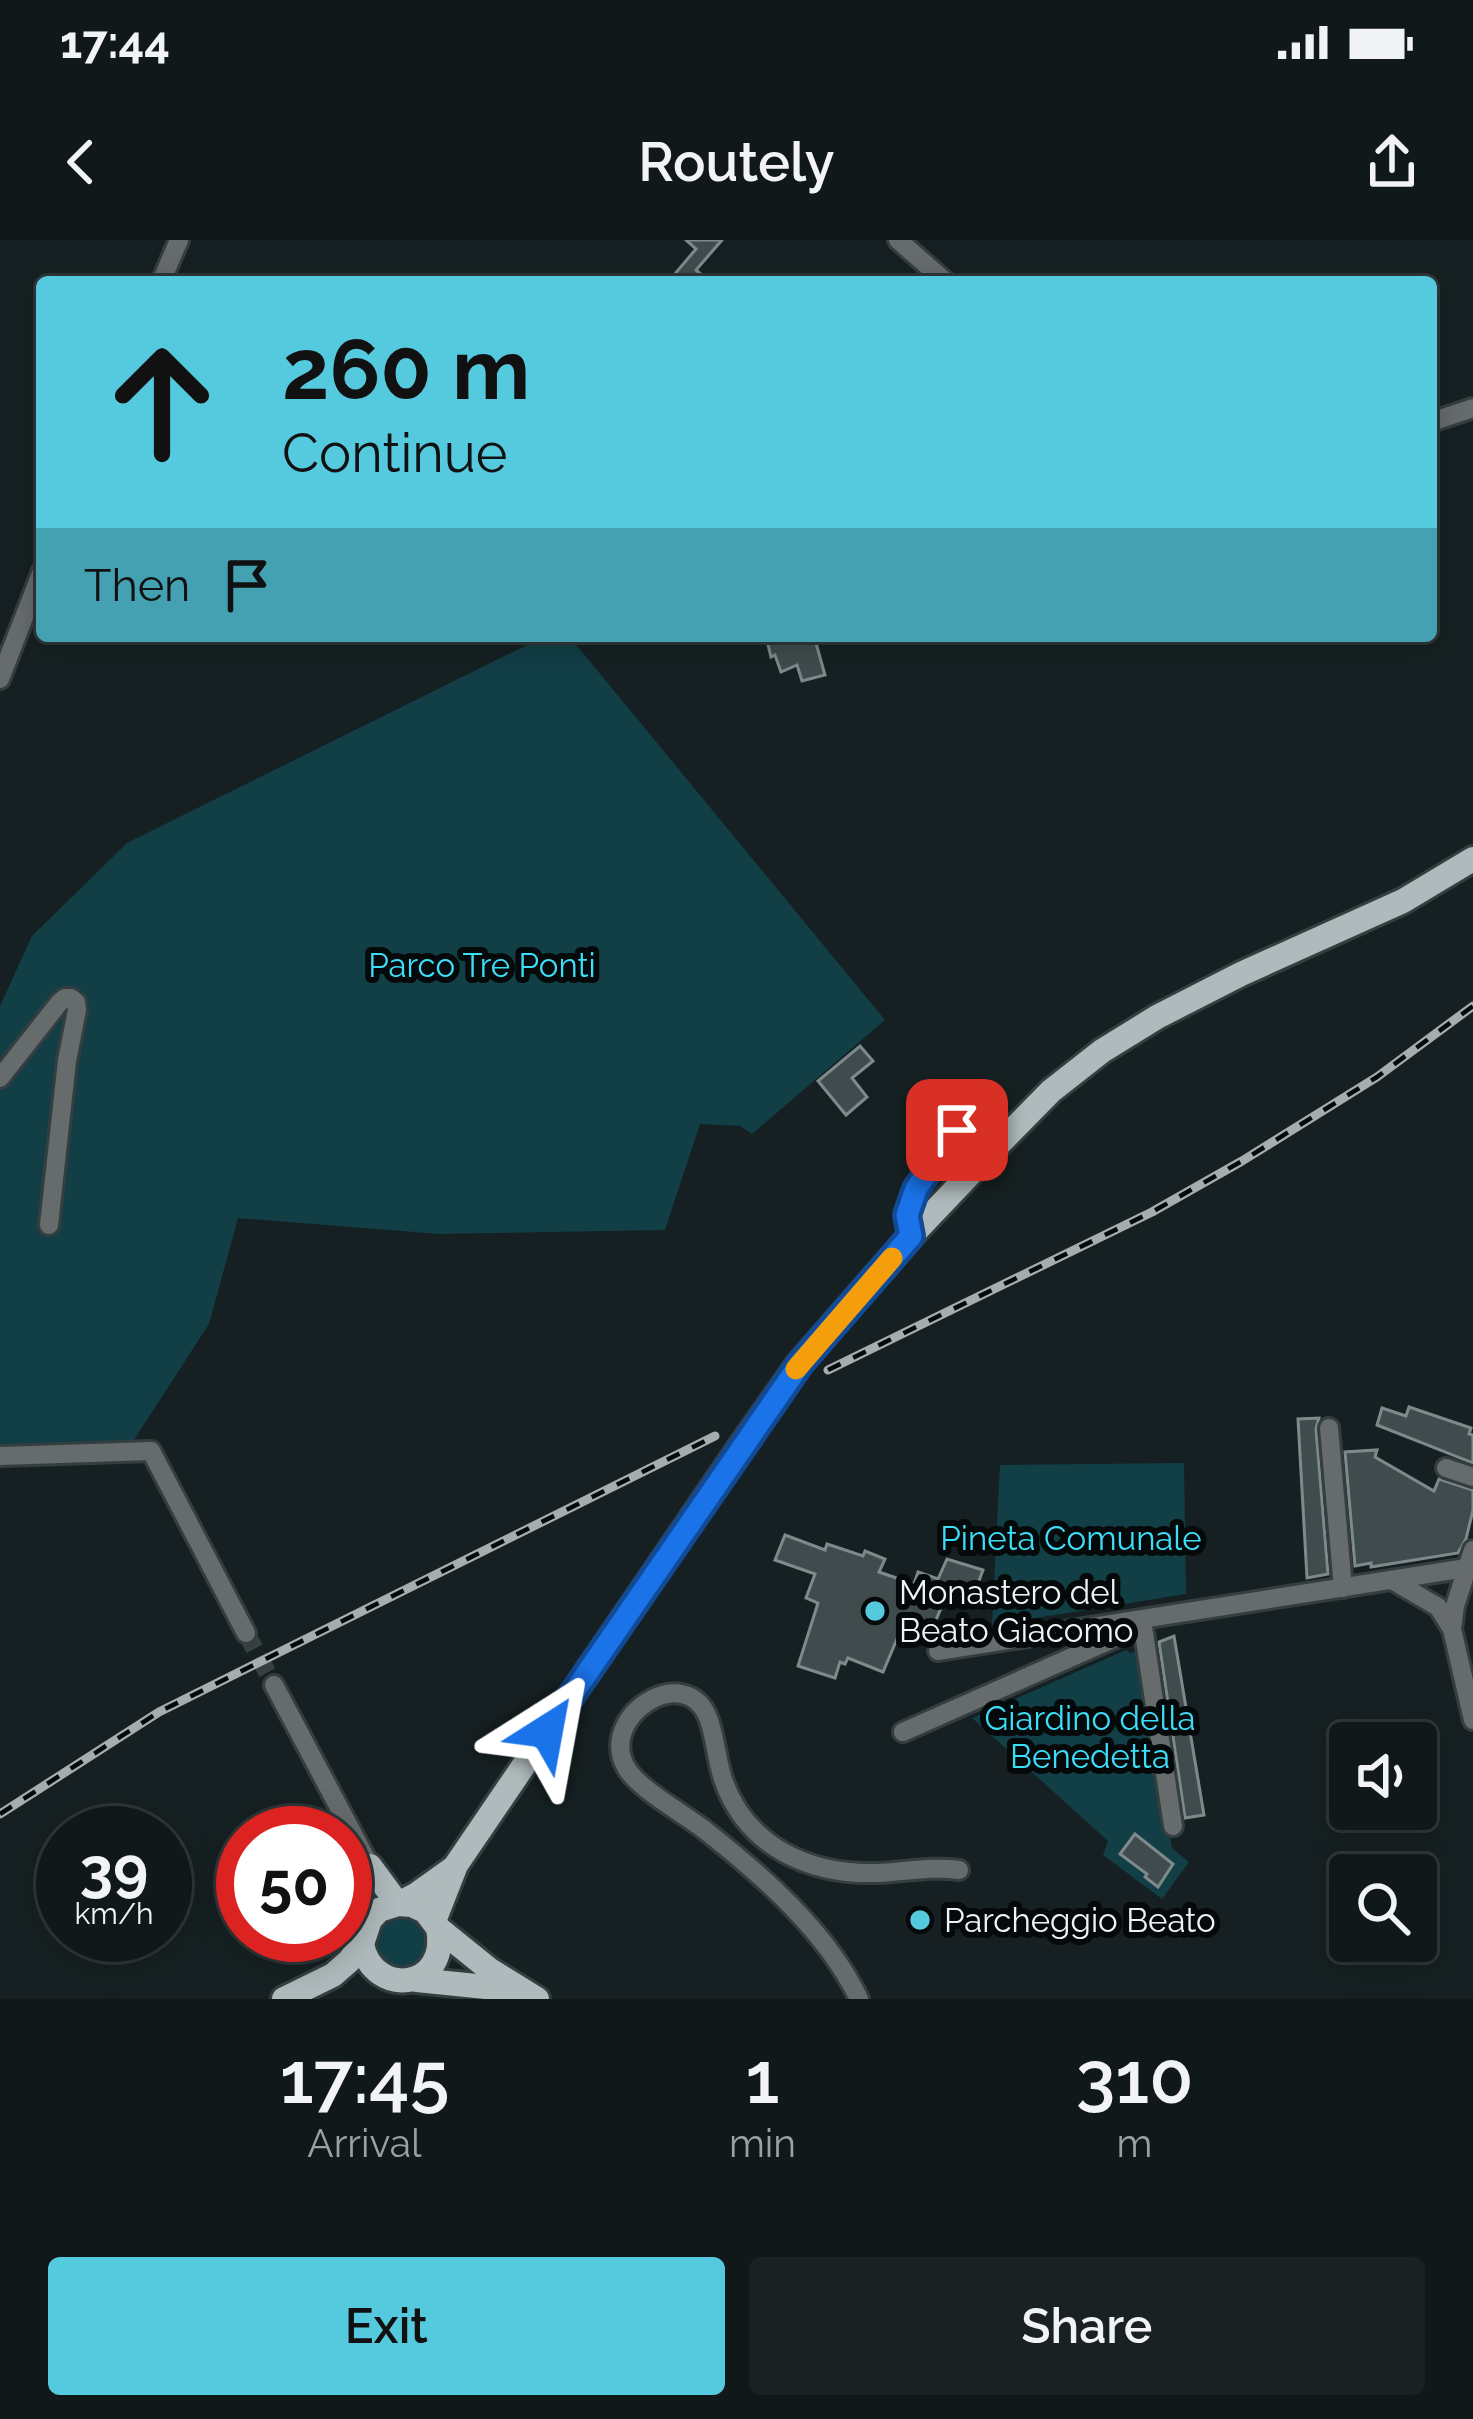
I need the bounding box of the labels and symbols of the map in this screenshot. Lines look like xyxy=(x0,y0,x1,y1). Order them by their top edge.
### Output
park label: Parco Tre Ponti xyxy=(368,946,596,985)
pin xyxy=(906,1079,1008,1181)
park label: Pineta Comunale xyxy=(940,1519,1202,1558)
place label: Monastero del Beato Giacomo xyxy=(899,1573,1133,1650)
marker: Monastero del Beato Giacomo xyxy=(862,1598,888,1624)
position arrow xyxy=(484,1668,610,1794)
park label: Giardino della Benedetta xyxy=(985,1699,1195,1776)
speed limit sign: 50 xyxy=(216,1806,372,1962)
place label: Parcheggio Beato xyxy=(944,1901,1216,1940)
marker: Parcheggio Beato xyxy=(907,1907,933,1933)

